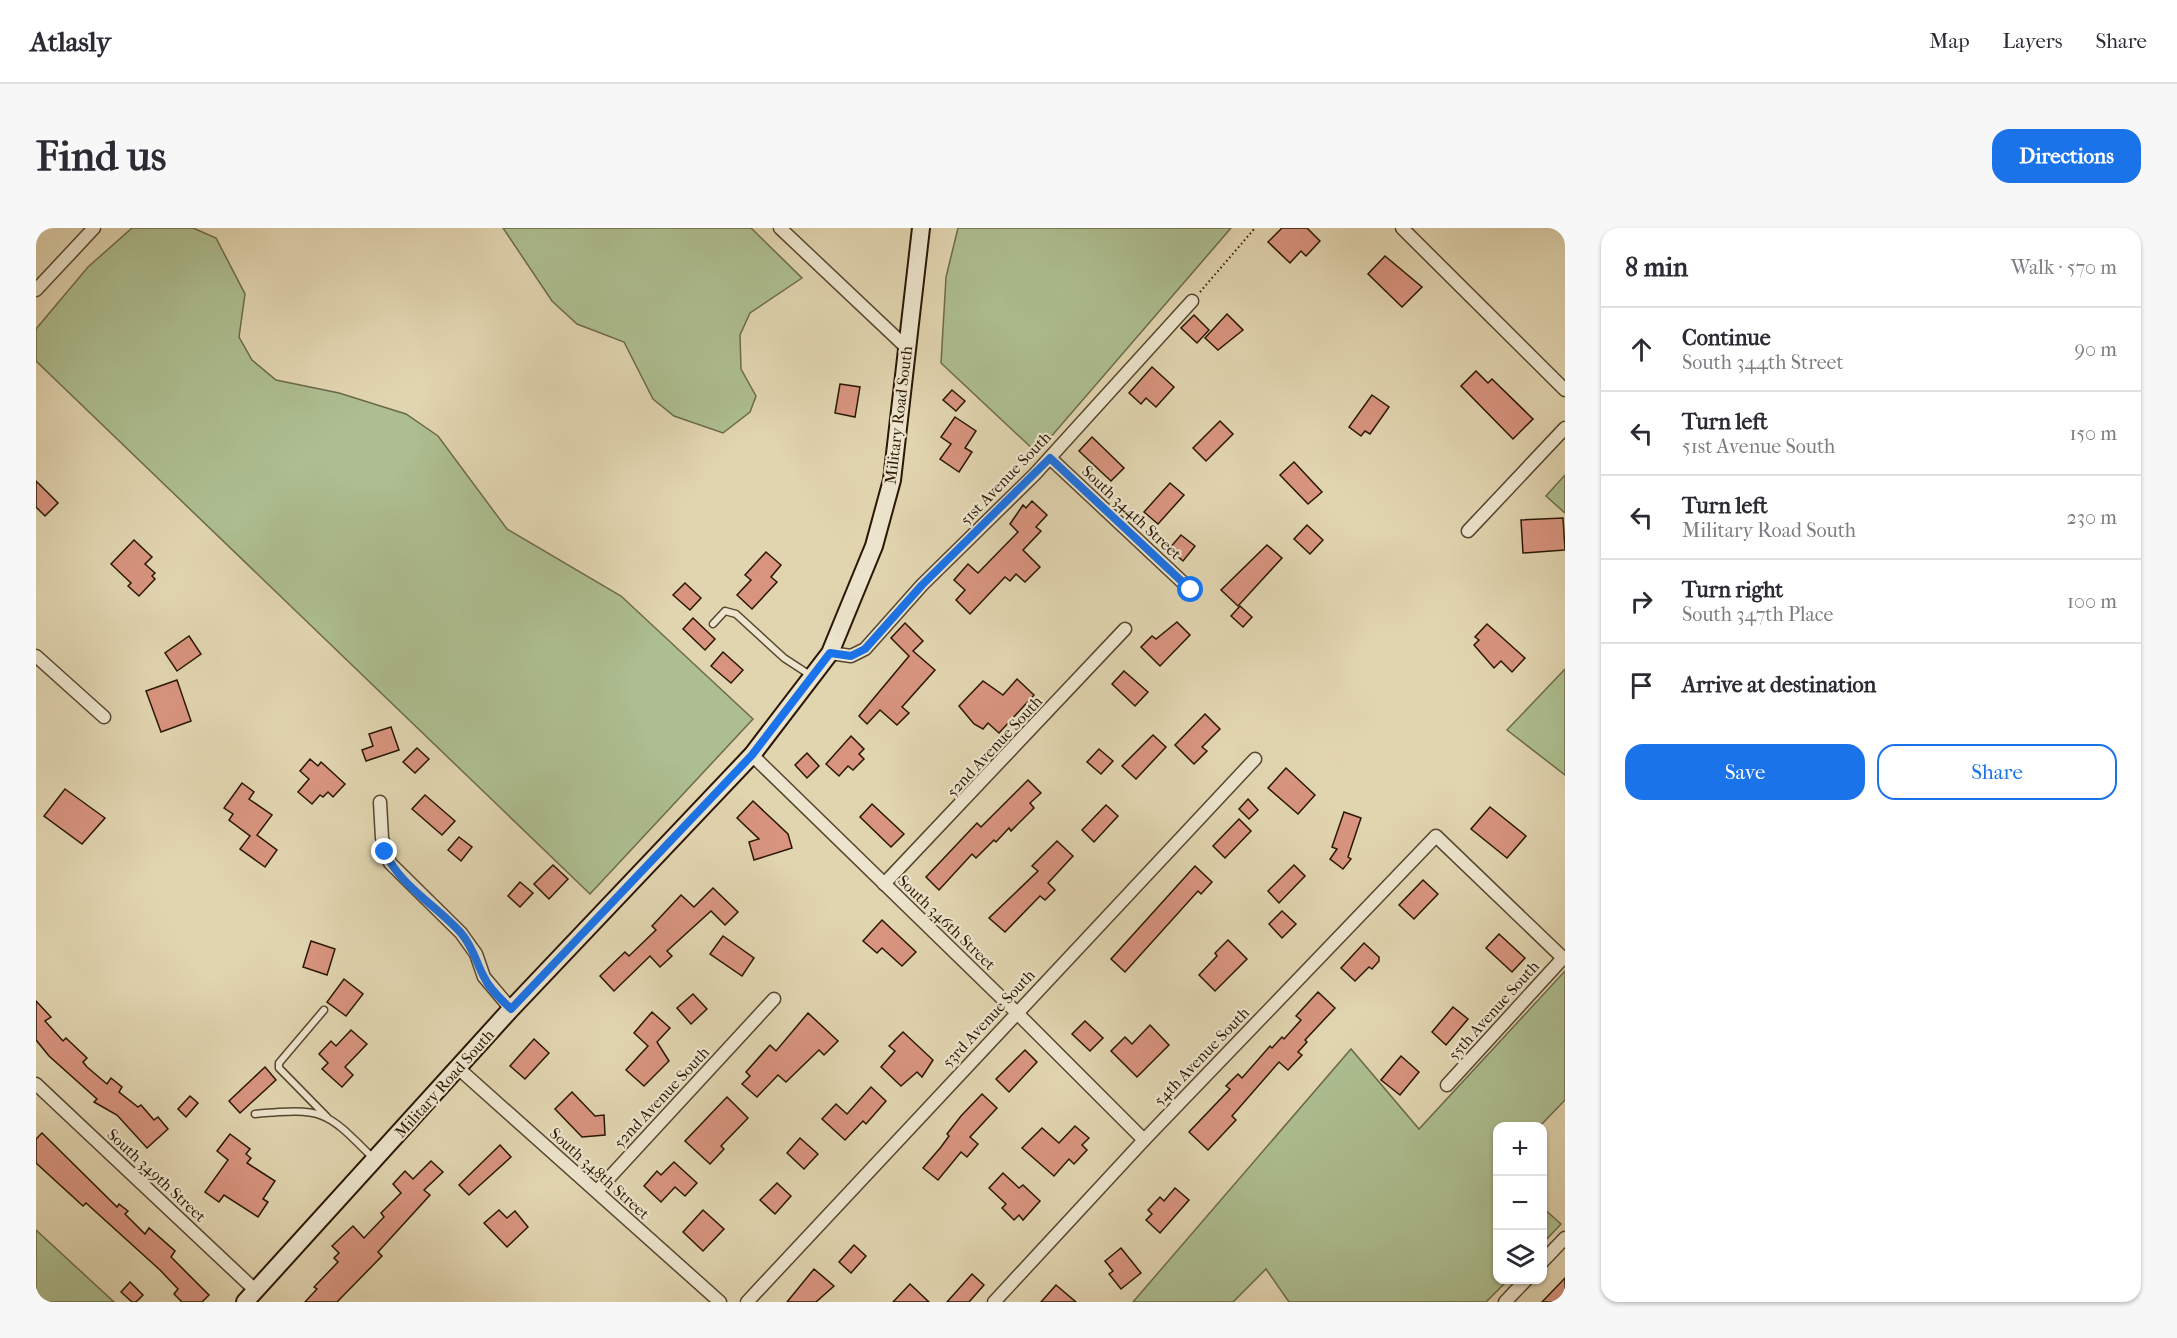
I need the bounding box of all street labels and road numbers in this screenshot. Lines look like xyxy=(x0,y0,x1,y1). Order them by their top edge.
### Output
street label: Military Road South xyxy=(881,345,916,485)
street label: 51st Avenue South xyxy=(956,428,1055,529)
street label: South 344th Street xyxy=(1078,461,1186,564)
street label: 52nd Avenue South xyxy=(943,692,1046,801)
street label: South 346th Street xyxy=(894,871,1000,974)
street label: 55th Avenue South xyxy=(1444,957,1543,1064)
street label: 53rd Avenue South xyxy=(938,965,1039,1071)
street label: 54th Avenue South xyxy=(1150,1003,1253,1110)
street label: Military Road South xyxy=(391,1025,498,1141)
street label: 52nd Avenue South xyxy=(610,1043,713,1152)
street label: South 348th Street xyxy=(546,1124,654,1223)
street label: South 349th Street xyxy=(103,1125,210,1226)

